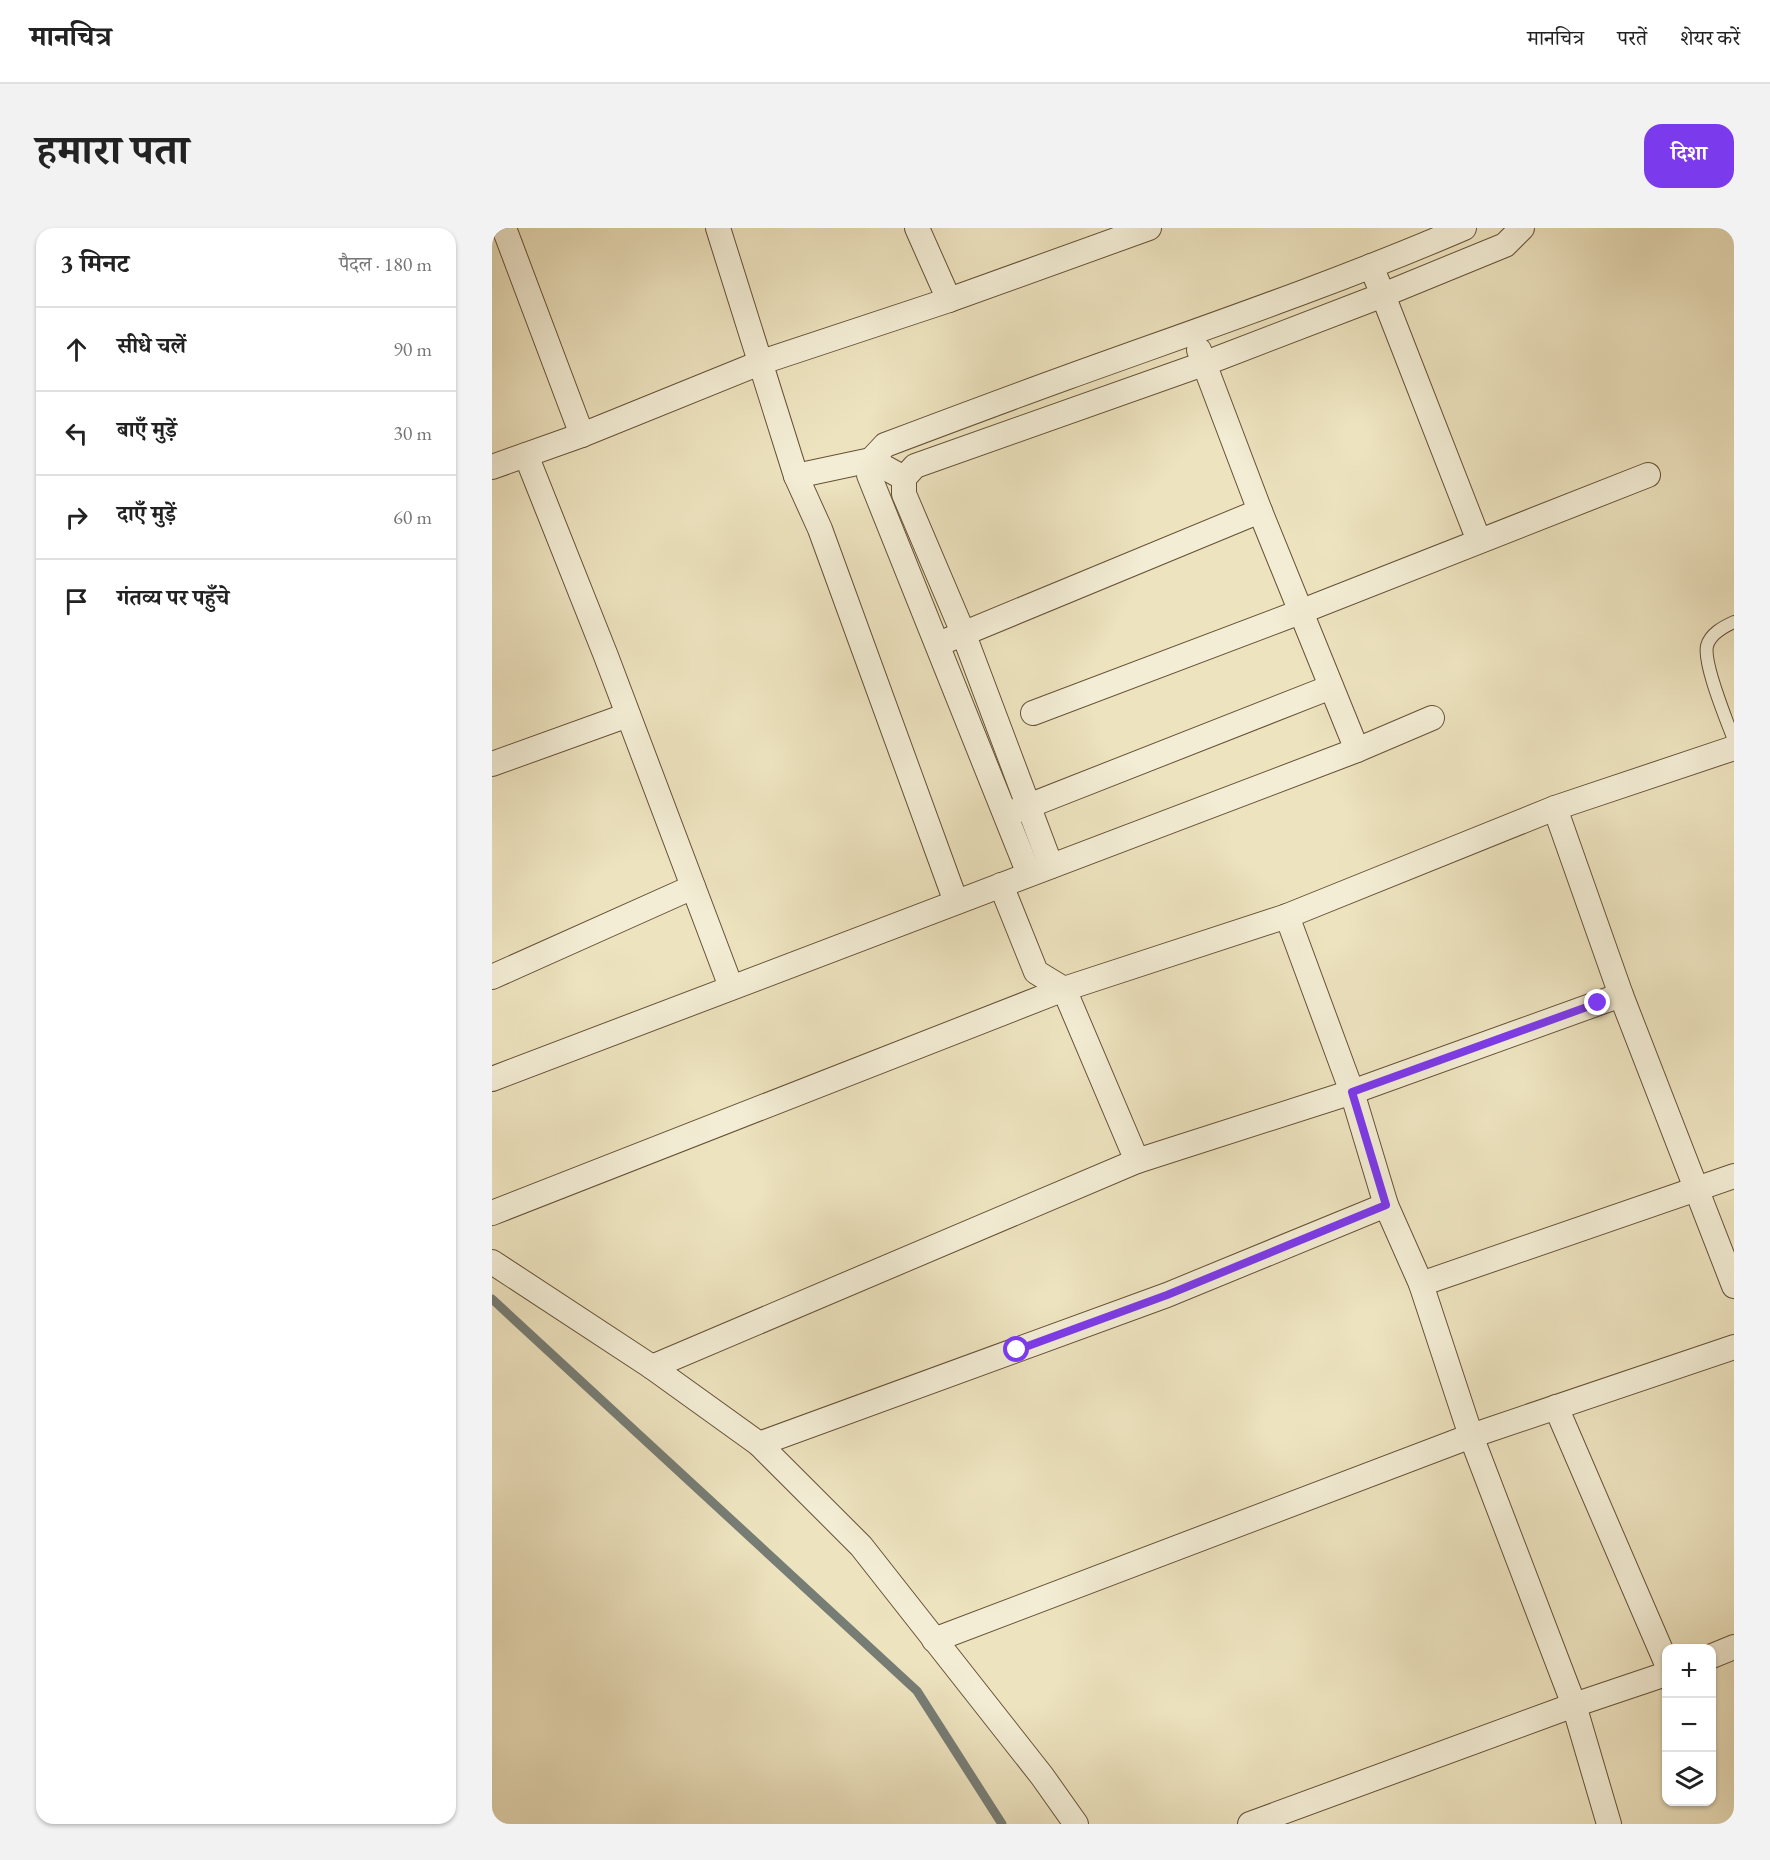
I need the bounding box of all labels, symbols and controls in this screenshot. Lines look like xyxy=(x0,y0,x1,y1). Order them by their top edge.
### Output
text: मानचित्र xyxy=(30,18,112,54)
text: मानचित्र xyxy=(1527,24,1584,51)
text: परतें xyxy=(1617,24,1647,51)
text: शेयर करें xyxy=(1680,24,1740,51)
text: हमारा पता xyxy=(36,122,189,177)
button: दिशा xyxy=(1644,124,1734,188)
text: 3 मिनट xyxy=(60,246,129,280)
text: पैदल · 180 m xyxy=(339,251,432,277)
text: सीधे चलें xyxy=(117,331,186,360)
icon: ahead xyxy=(60,333,93,366)
text: 90 m xyxy=(393,336,432,362)
text: बाएँ मुड़ें xyxy=(117,415,177,444)
icon: left xyxy=(60,417,93,450)
text: 30 m xyxy=(393,420,432,446)
text: दाएँ मुड़ें xyxy=(117,499,176,528)
icon: right xyxy=(60,501,93,534)
text: 60 m xyxy=(393,504,432,530)
text: गंतव्य पर पहुँचे xyxy=(117,583,229,612)
icon: arrive xyxy=(60,585,93,618)
route end xyxy=(1584,989,1610,1015)
route start xyxy=(1003,1336,1029,1362)
map controls xyxy=(1662,1644,1716,1806)
button: + xyxy=(1662,1644,1716,1698)
button: − xyxy=(1662,1698,1716,1752)
button: layers xyxy=(1662,1752,1716,1806)

